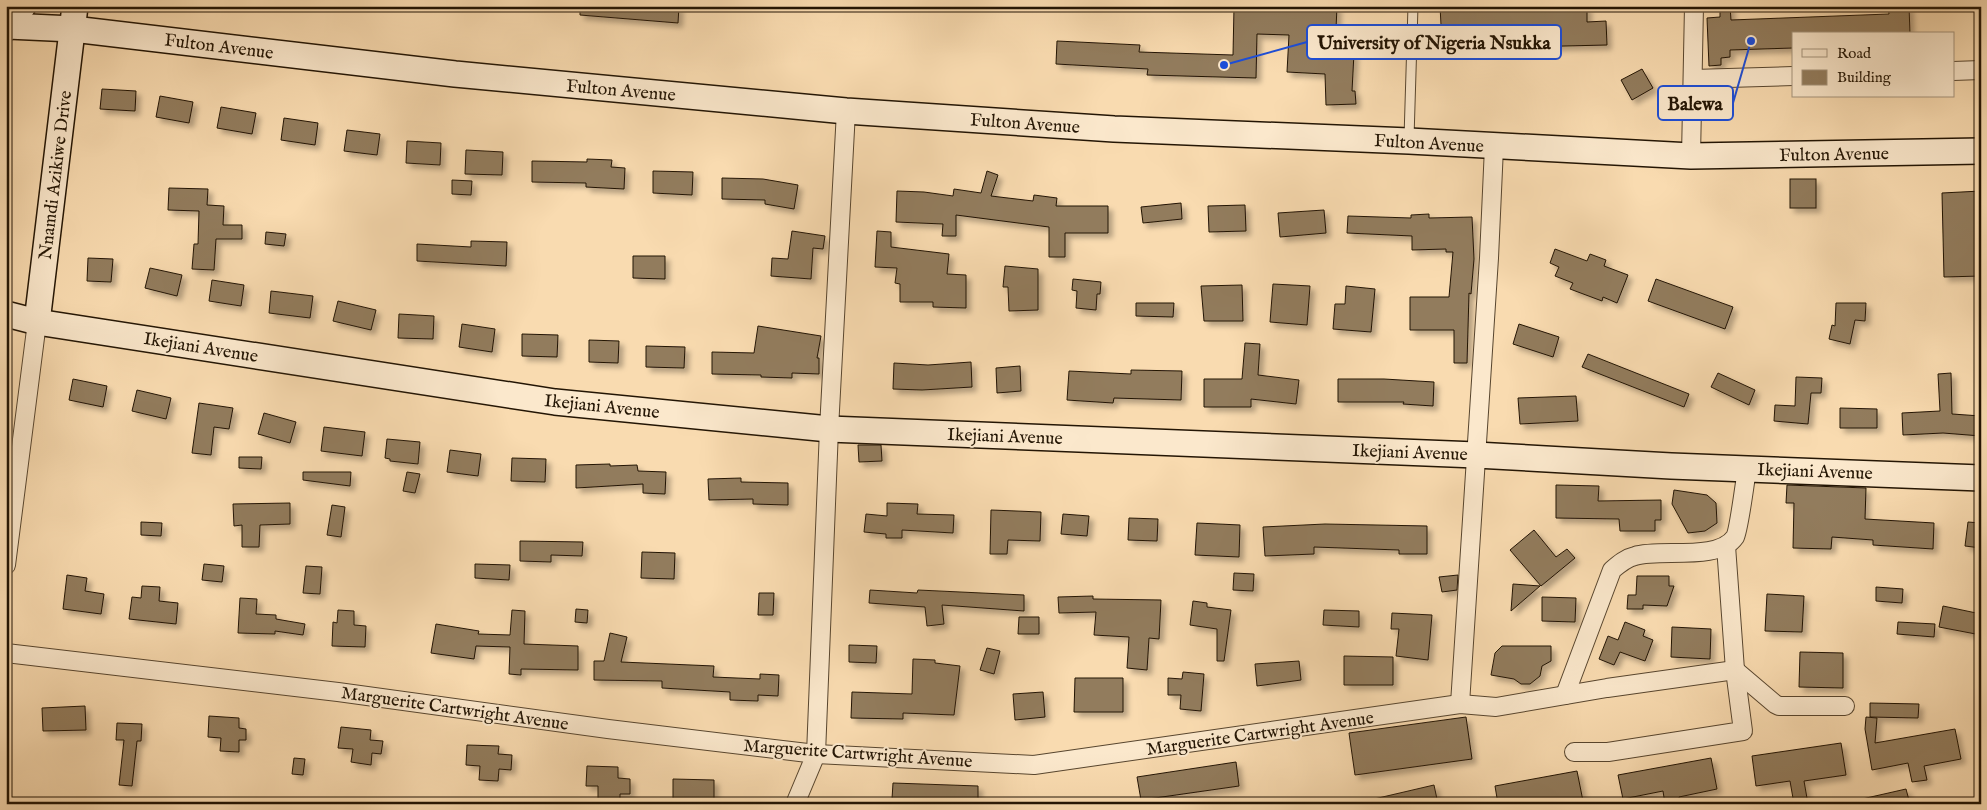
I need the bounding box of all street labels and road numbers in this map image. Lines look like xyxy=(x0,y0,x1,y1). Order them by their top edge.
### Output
street label: Fulton Avenue xyxy=(163,29,275,66)
street label: Fulton Avenue xyxy=(565,75,677,108)
street label: Nnamdi Azikiwe Drive xyxy=(35,89,78,261)
street label: Fulton Avenue xyxy=(969,109,1081,140)
street label: Fulton Avenue xyxy=(1373,130,1484,159)
street label: Fulton Avenue xyxy=(1779,143,1889,168)
street label: Ikejiani Avenue xyxy=(142,328,260,369)
street label: Ikejiani Avenue xyxy=(543,390,661,425)
street label: Ikejiani Avenue xyxy=(947,424,1063,451)
street label: Ikejiani Avenue xyxy=(1352,440,1468,467)
street label: Ikejiani Avenue xyxy=(1757,459,1873,486)
street label: Marguerite Cartwright Avenue xyxy=(340,682,570,737)
street label: Marguerite Cartwright Avenue xyxy=(1145,707,1375,762)
street label: Marguerite Cartwright Avenue xyxy=(743,735,973,774)

